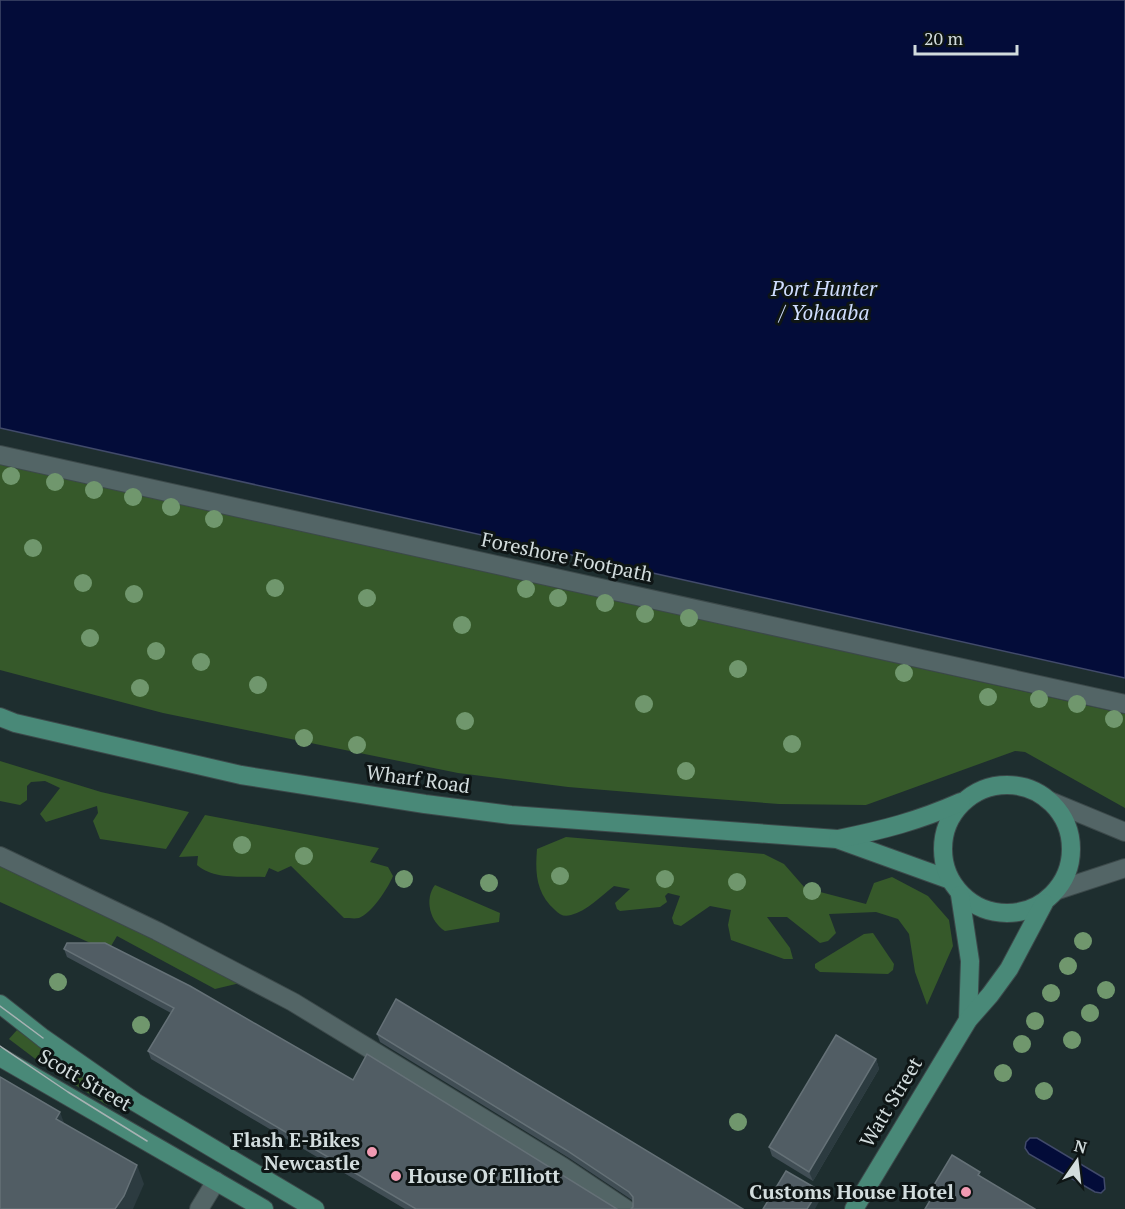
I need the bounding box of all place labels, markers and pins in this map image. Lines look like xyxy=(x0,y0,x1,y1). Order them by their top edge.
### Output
place label: Flash E-Bikes Newcastle xyxy=(232,1126,360,1176)
marker: Flash E-Bikes Newcastle xyxy=(365,1145,379,1159)
place label: House Of Elliott xyxy=(408,1162,560,1189)
marker: House Of Elliott xyxy=(389,1169,403,1183)
place label: Customs House Hotel xyxy=(749,1178,954,1205)
marker: Customs House Hotel xyxy=(959,1185,973,1199)

